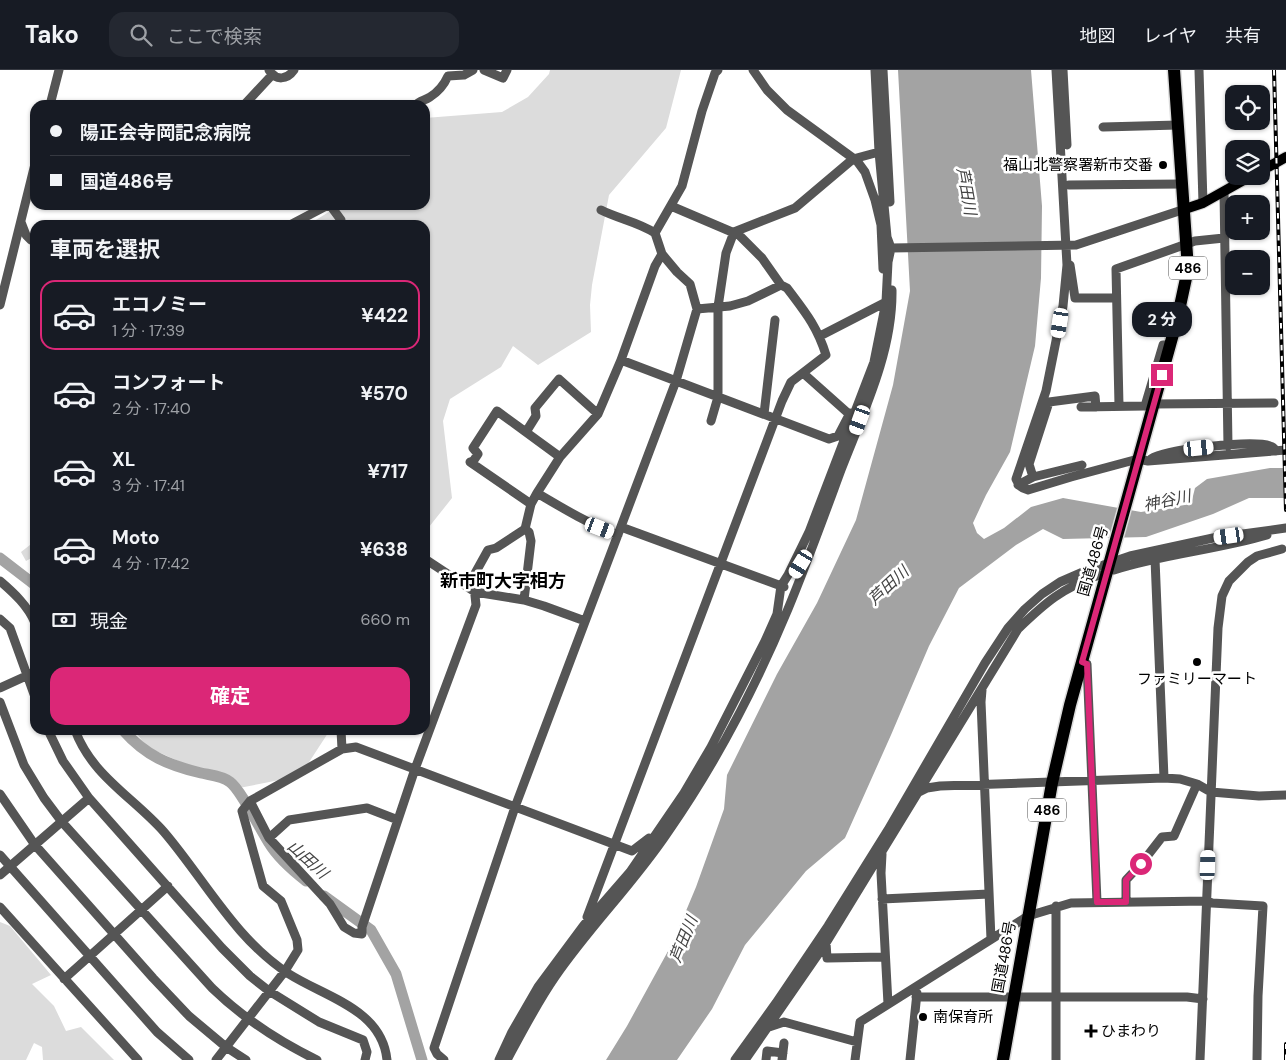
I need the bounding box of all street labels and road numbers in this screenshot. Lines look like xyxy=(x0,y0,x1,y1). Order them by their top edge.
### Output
road number: 486 xyxy=(1169,257,1207,280)
street label: 国道486号 xyxy=(1073,523,1113,599)
road number: 486 xyxy=(1028,798,1066,822)
street label: 国道486号 xyxy=(988,919,1020,995)

